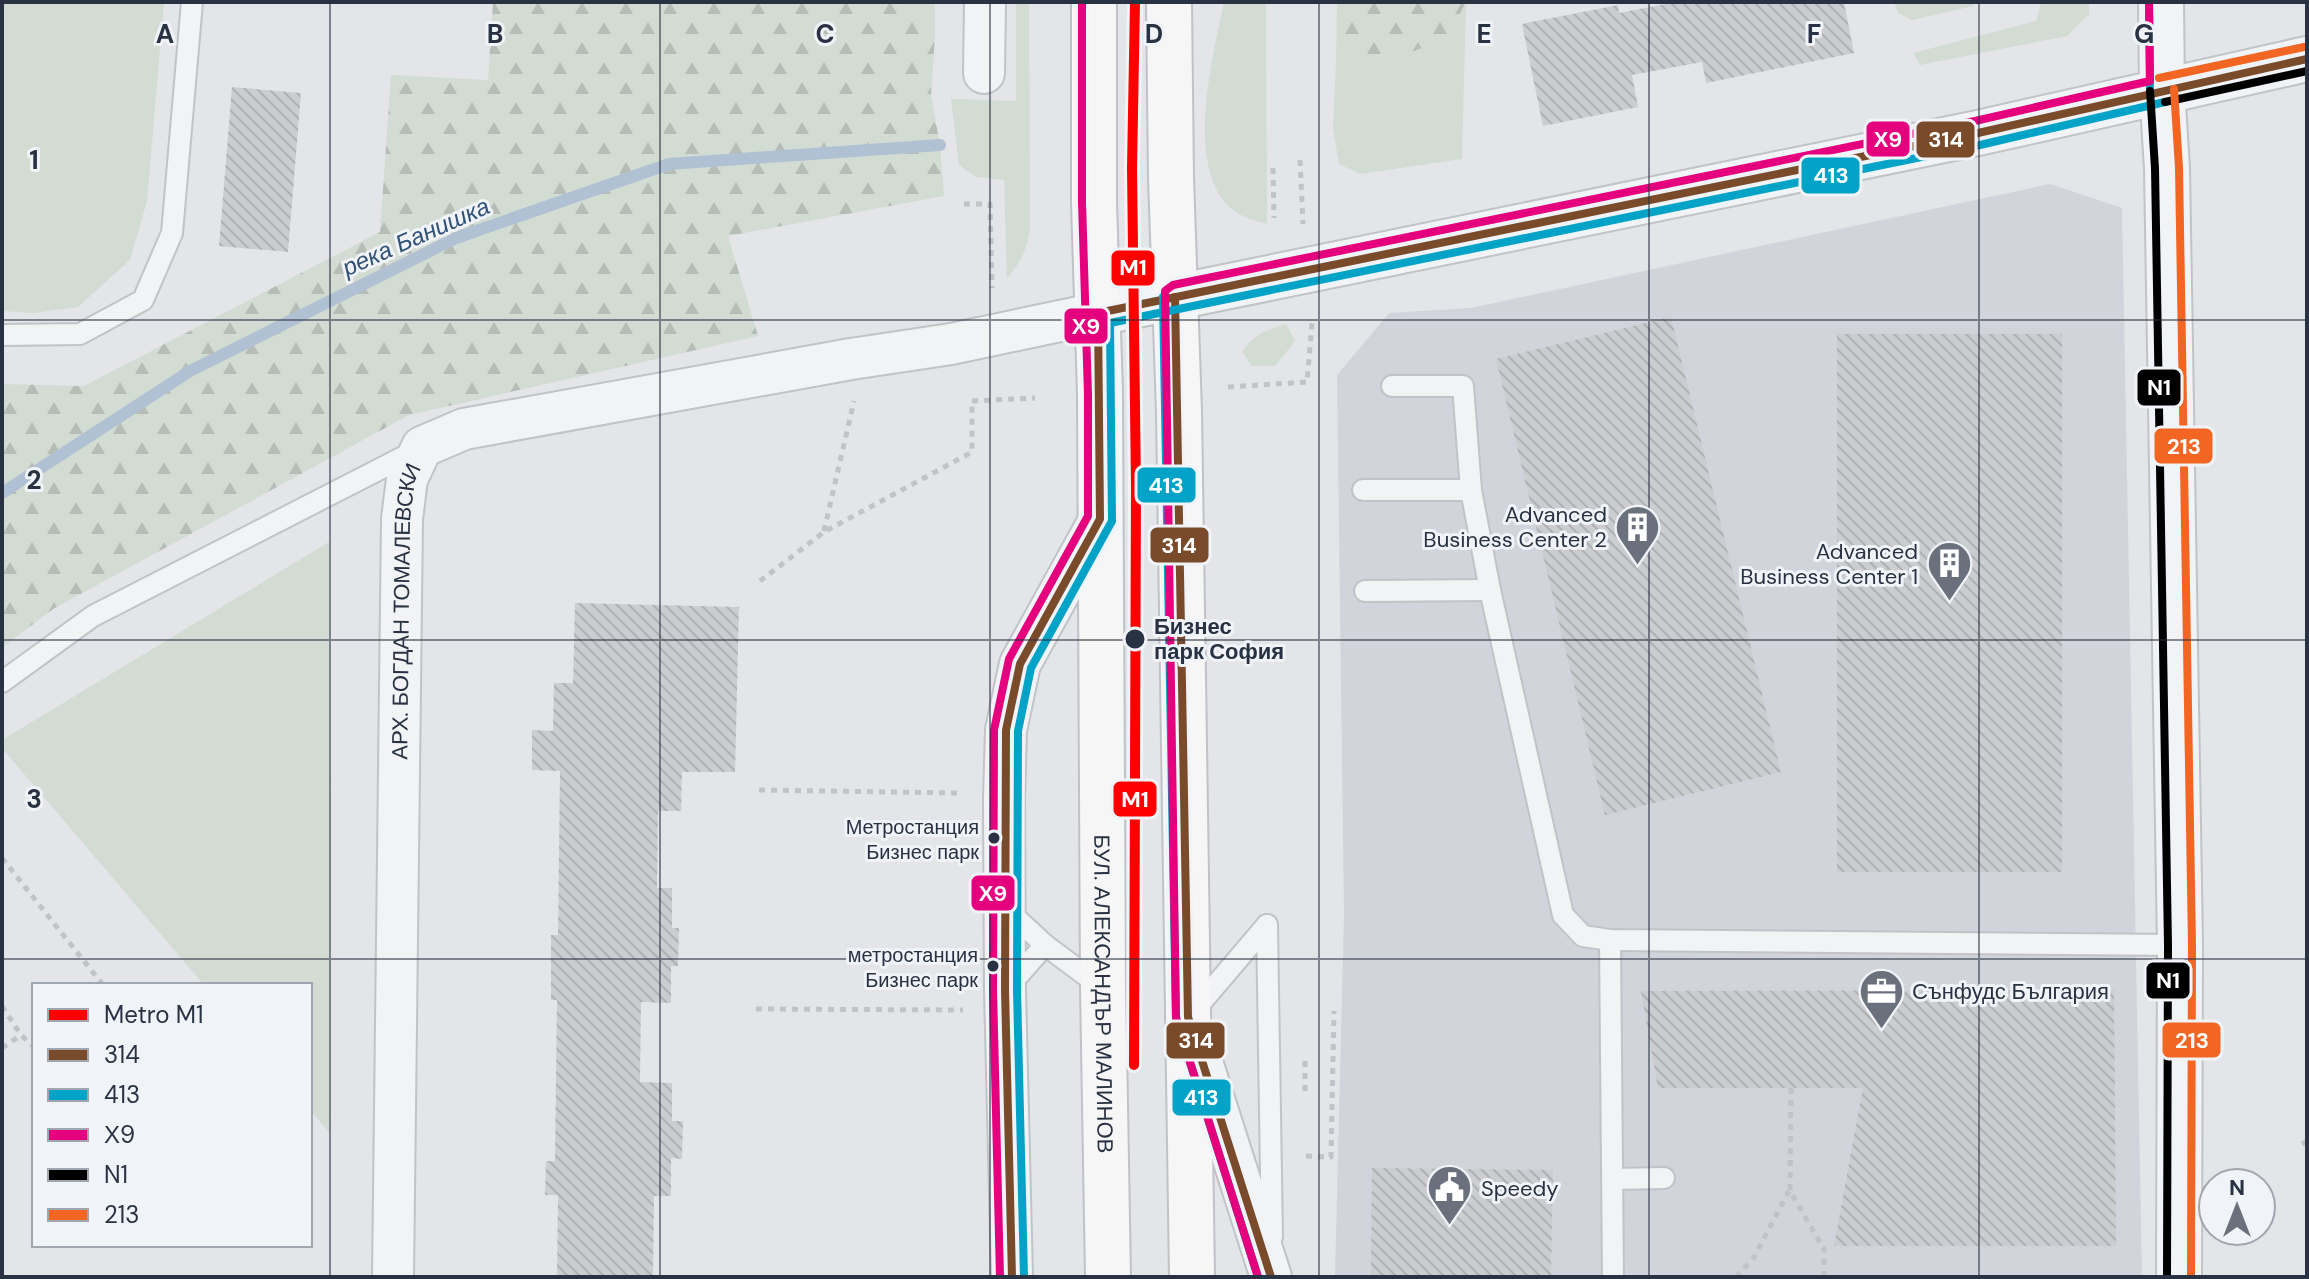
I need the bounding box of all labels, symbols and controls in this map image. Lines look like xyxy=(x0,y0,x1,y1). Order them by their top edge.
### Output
text: A xyxy=(156,17,174,51)
text: B xyxy=(487,17,503,51)
text: C xyxy=(815,17,835,51)
text: D xyxy=(1145,17,1163,51)
text: E xyxy=(1476,17,1492,51)
text: F xyxy=(1807,17,1821,51)
text: G xyxy=(2134,17,2154,51)
line badge: Х9 xyxy=(1865,120,1911,158)
line badge: 314 xyxy=(1915,120,1976,159)
text: Х9 xyxy=(1874,125,1902,154)
text: 314 xyxy=(1928,125,1964,154)
text: 1 xyxy=(29,143,39,177)
line badge: 413 xyxy=(1800,156,1861,195)
text: 413 xyxy=(1813,161,1849,190)
water label: река Банишка xyxy=(336,190,494,283)
line badge: M1 xyxy=(1110,249,1156,287)
text: M1 xyxy=(1119,253,1147,282)
line badge: Х9 xyxy=(1063,307,1109,345)
text: Х9 xyxy=(1072,312,1100,341)
line badge: N1 xyxy=(2136,368,2182,407)
text: N1 xyxy=(2147,373,2171,402)
line badge: 213 xyxy=(2153,427,2214,465)
text: 213 xyxy=(2167,432,2201,461)
street label: АРХ. БОГДАН ТОМАЛЕВСКИ xyxy=(385,458,427,760)
text: 2 xyxy=(26,463,42,497)
line badge: 413 xyxy=(1136,466,1197,504)
text: 413 xyxy=(1148,471,1184,500)
place label: Advanced Business Center 2 xyxy=(1423,500,1607,554)
building icon: Advanced Business Center 2 xyxy=(1614,503,1662,566)
line badge: 314 xyxy=(1149,526,1210,564)
text: 314 xyxy=(1161,531,1197,560)
place label: Advanced Business Center 1 xyxy=(1740,537,1918,591)
building icon: Advanced Business Center 1 xyxy=(1925,540,1973,603)
place label: Бизнес парк София xyxy=(1154,612,1284,666)
marker: Бизнес парк София xyxy=(1123,627,1147,651)
line badge: M1 xyxy=(1112,780,1158,818)
text: 3 xyxy=(26,782,42,816)
text: M1 xyxy=(1121,785,1149,814)
place label: Метростанция Бизнес парк xyxy=(846,814,979,865)
marker: Метростанция Бизнес парк xyxy=(986,830,1002,846)
street label: БУЛ. АЛЕКСАНДЪР МАЛИНОВ xyxy=(1087,834,1120,1154)
line badge: Х9 xyxy=(970,874,1016,912)
text: Х9 xyxy=(979,879,1007,908)
place label: метростанция Бизнес парк xyxy=(848,942,978,993)
marker: метростанция Бизнес парк xyxy=(985,958,1001,974)
line badge: N1 xyxy=(2145,961,2191,1000)
text: N1 xyxy=(2156,966,2180,995)
office icon: Сънфудс България xyxy=(1857,967,1905,1030)
place label: Сънфудс България xyxy=(1912,977,2109,1006)
legend xyxy=(32,983,312,1247)
text: Metro M1 xyxy=(104,999,204,1030)
line badge: 314 xyxy=(1165,1021,1226,1060)
line badge: 213 xyxy=(2161,1021,2222,1059)
text: 314 xyxy=(1178,1026,1214,1055)
text: 213 xyxy=(2175,1026,2209,1055)
text: 314 xyxy=(104,1039,140,1070)
line badge: 413 xyxy=(1171,1078,1232,1117)
text: 413 xyxy=(104,1079,140,1110)
text: 413 xyxy=(1183,1083,1219,1112)
text: Х9 xyxy=(104,1119,135,1150)
text: N1 xyxy=(104,1159,128,1190)
public building icon: Speedy xyxy=(1426,1164,1474,1227)
north arrow xyxy=(2197,1167,2277,1247)
text: N xyxy=(2229,1173,2245,1202)
place label: Speedy xyxy=(1481,1174,1559,1203)
text: 213 xyxy=(104,1199,140,1230)

